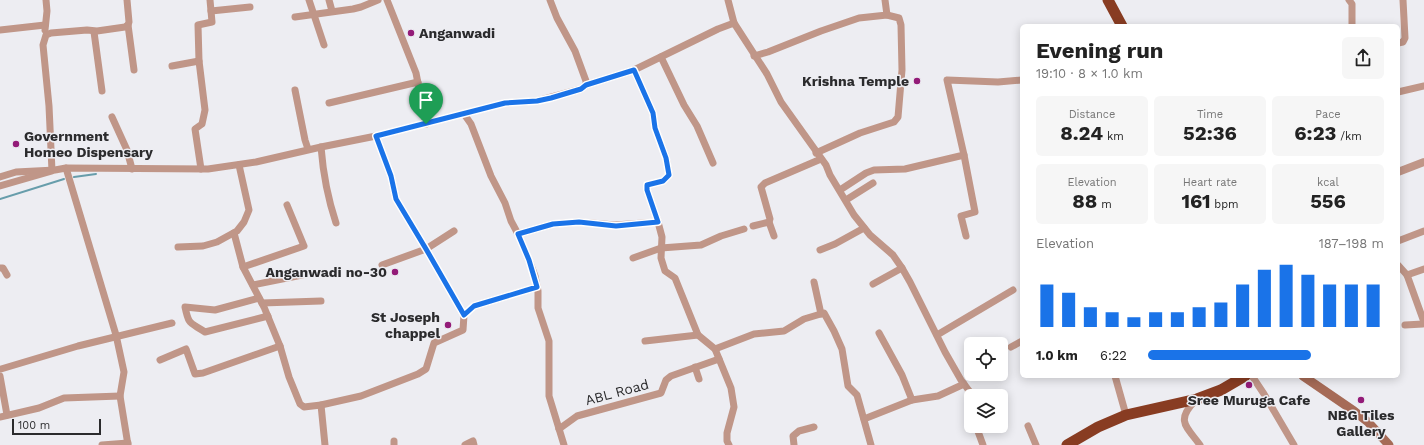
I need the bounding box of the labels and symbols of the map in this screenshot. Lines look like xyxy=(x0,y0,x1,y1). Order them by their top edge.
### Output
place label: Anganwadi xyxy=(419,25,495,41)
marker: Anganwadi xyxy=(406,28,416,38)
place label: Krishna Temple xyxy=(802,73,909,89)
marker: Krishna Temple xyxy=(912,76,922,86)
pin xyxy=(409,83,443,124)
place label: Government Homeo Dispensary xyxy=(24,128,153,160)
marker: Government Homeo Dispensary xyxy=(11,139,21,149)
place label: Anganwadi no-30 xyxy=(265,264,387,280)
marker: Anganwadi no-30 xyxy=(390,267,400,277)
place label: St Joseph chappel xyxy=(371,309,440,341)
marker: St Joseph chappel xyxy=(443,320,453,330)
street label: ABL Road xyxy=(583,376,651,408)
marker: Sree Muruga Cafe xyxy=(1244,380,1254,390)
place label: Sree Muruga Cafe xyxy=(1188,392,1310,408)
marker: NBG Tiles Gallery xyxy=(1356,395,1366,405)
place label: NBG Tiles Gallery xyxy=(1327,407,1395,439)
scale bar xyxy=(12,417,101,436)

